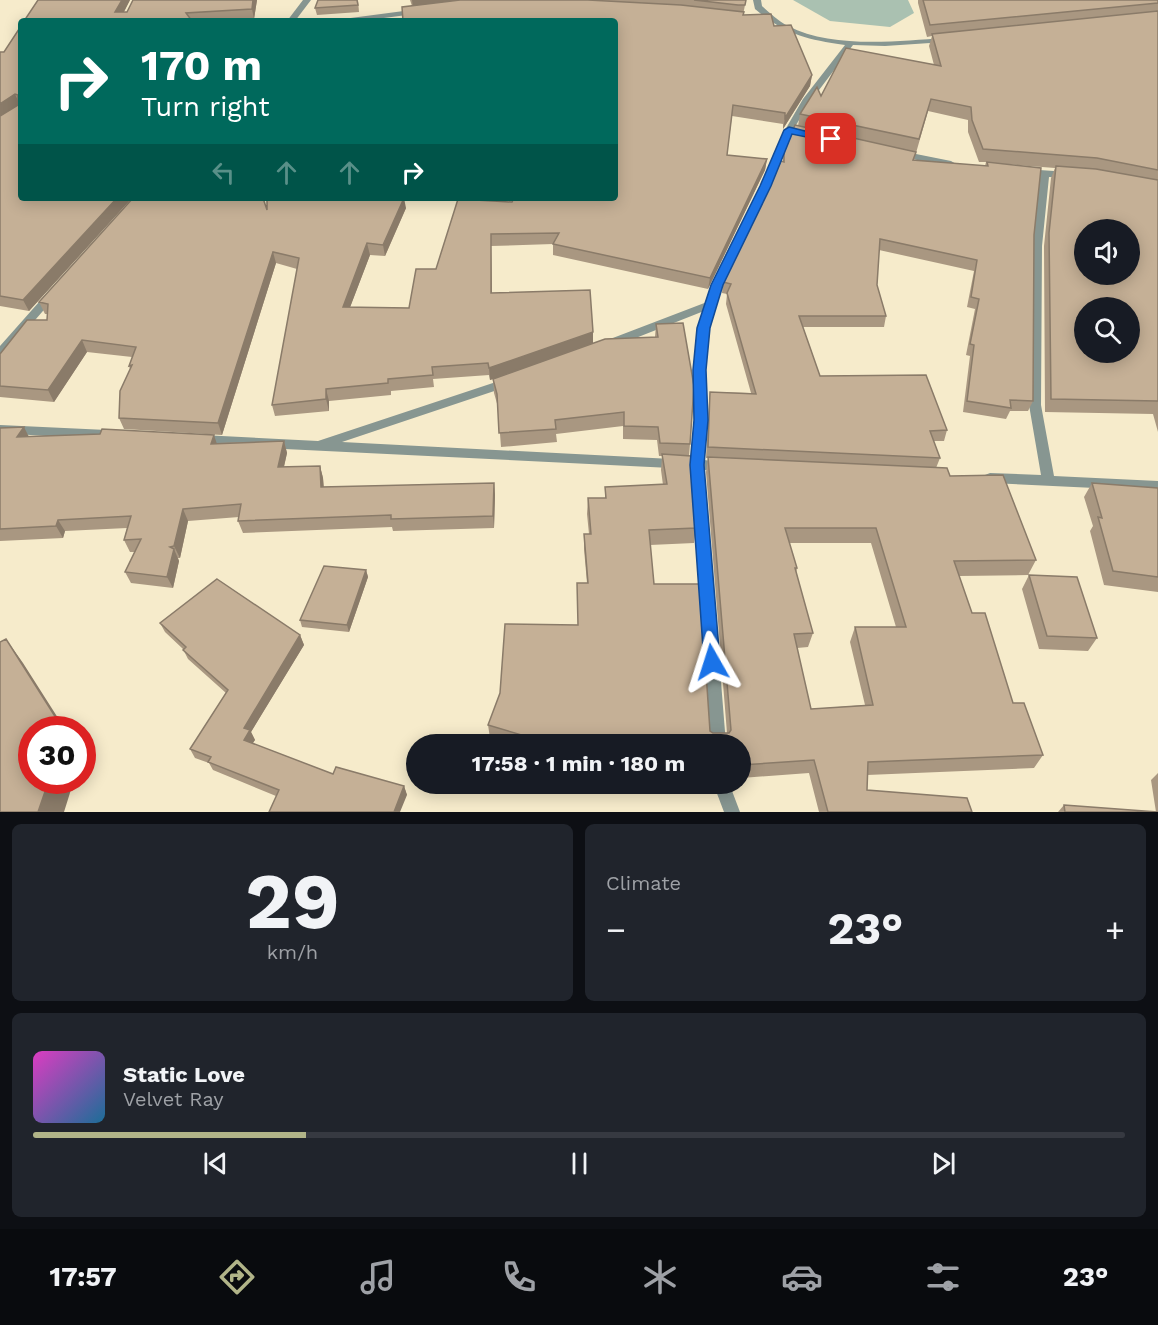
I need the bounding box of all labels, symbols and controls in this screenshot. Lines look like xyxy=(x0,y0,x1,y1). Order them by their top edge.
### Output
text: 170 m xyxy=(141,41,262,90)
icon: right xyxy=(42,42,120,120)
text: Turn right xyxy=(141,91,270,123)
pin xyxy=(805,113,856,164)
icon: arrive xyxy=(814,122,847,155)
icon: left xyxy=(207,156,240,189)
icon: ahead xyxy=(270,156,303,189)
icon: ahead xyxy=(333,156,366,189)
icon: right xyxy=(396,156,429,189)
map controls xyxy=(1074,219,1140,363)
button: sound xyxy=(1074,219,1140,285)
button: search xyxy=(1074,297,1140,363)
position arrow xyxy=(680,630,744,694)
speed limit sign: 30 xyxy=(18,716,96,794)
text: 17:58 · 1 min · 180 m xyxy=(472,751,685,776)
text: 29 xyxy=(245,855,340,947)
text: Climate xyxy=(606,871,681,895)
text: 23° xyxy=(828,902,903,955)
text: − xyxy=(606,910,626,949)
text: + xyxy=(1105,910,1125,949)
text: km/h xyxy=(267,940,318,964)
text: Static Love xyxy=(123,1062,245,1087)
text: Velvet Ray xyxy=(123,1087,224,1111)
icon: previous xyxy=(199,1147,232,1180)
icon: pause xyxy=(563,1147,596,1180)
icon: next xyxy=(927,1147,960,1180)
icon: directions xyxy=(216,1256,258,1298)
icon: music xyxy=(357,1256,399,1298)
icon: phone xyxy=(498,1256,540,1298)
icon: climate xyxy=(639,1256,681,1298)
icon: car xyxy=(781,1256,823,1298)
icon: filters xyxy=(922,1256,964,1298)
text: 17:57 xyxy=(50,1261,117,1293)
text: 23° xyxy=(1063,1261,1108,1293)

